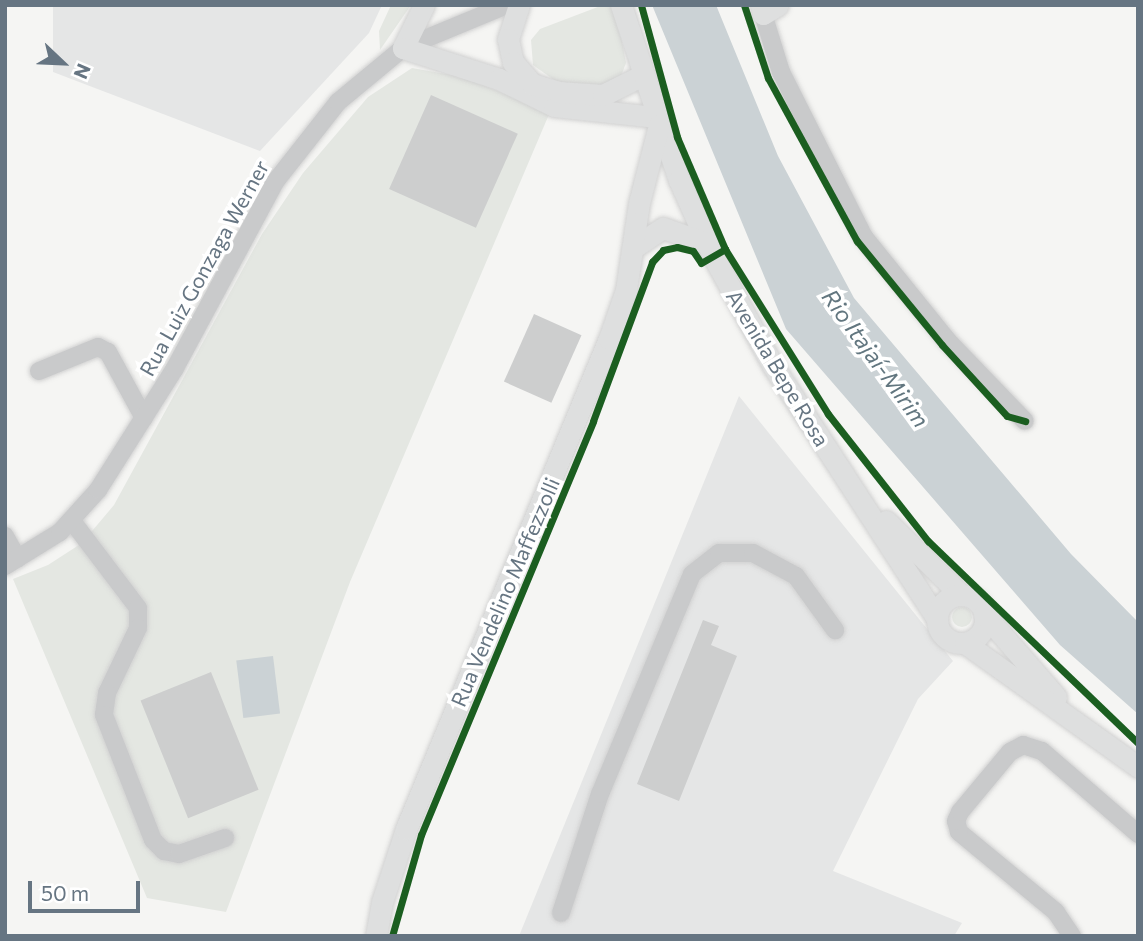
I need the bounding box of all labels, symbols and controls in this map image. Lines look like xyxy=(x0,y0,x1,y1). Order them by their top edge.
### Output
north arrow xyxy=(28,28,98,98)
text: N xyxy=(69,60,96,82)
street label: Rua Luiz Gonzaga Werner xyxy=(134,156,274,380)
water label: Rio Itajaí-Mirim xyxy=(817,284,935,432)
street label: Avenida Bepe Rosa xyxy=(721,285,835,451)
street label: Rua Vendelino Maffezzolli xyxy=(445,474,565,710)
scale bar xyxy=(32,867,144,911)
text: 50 m xyxy=(41,880,89,905)

